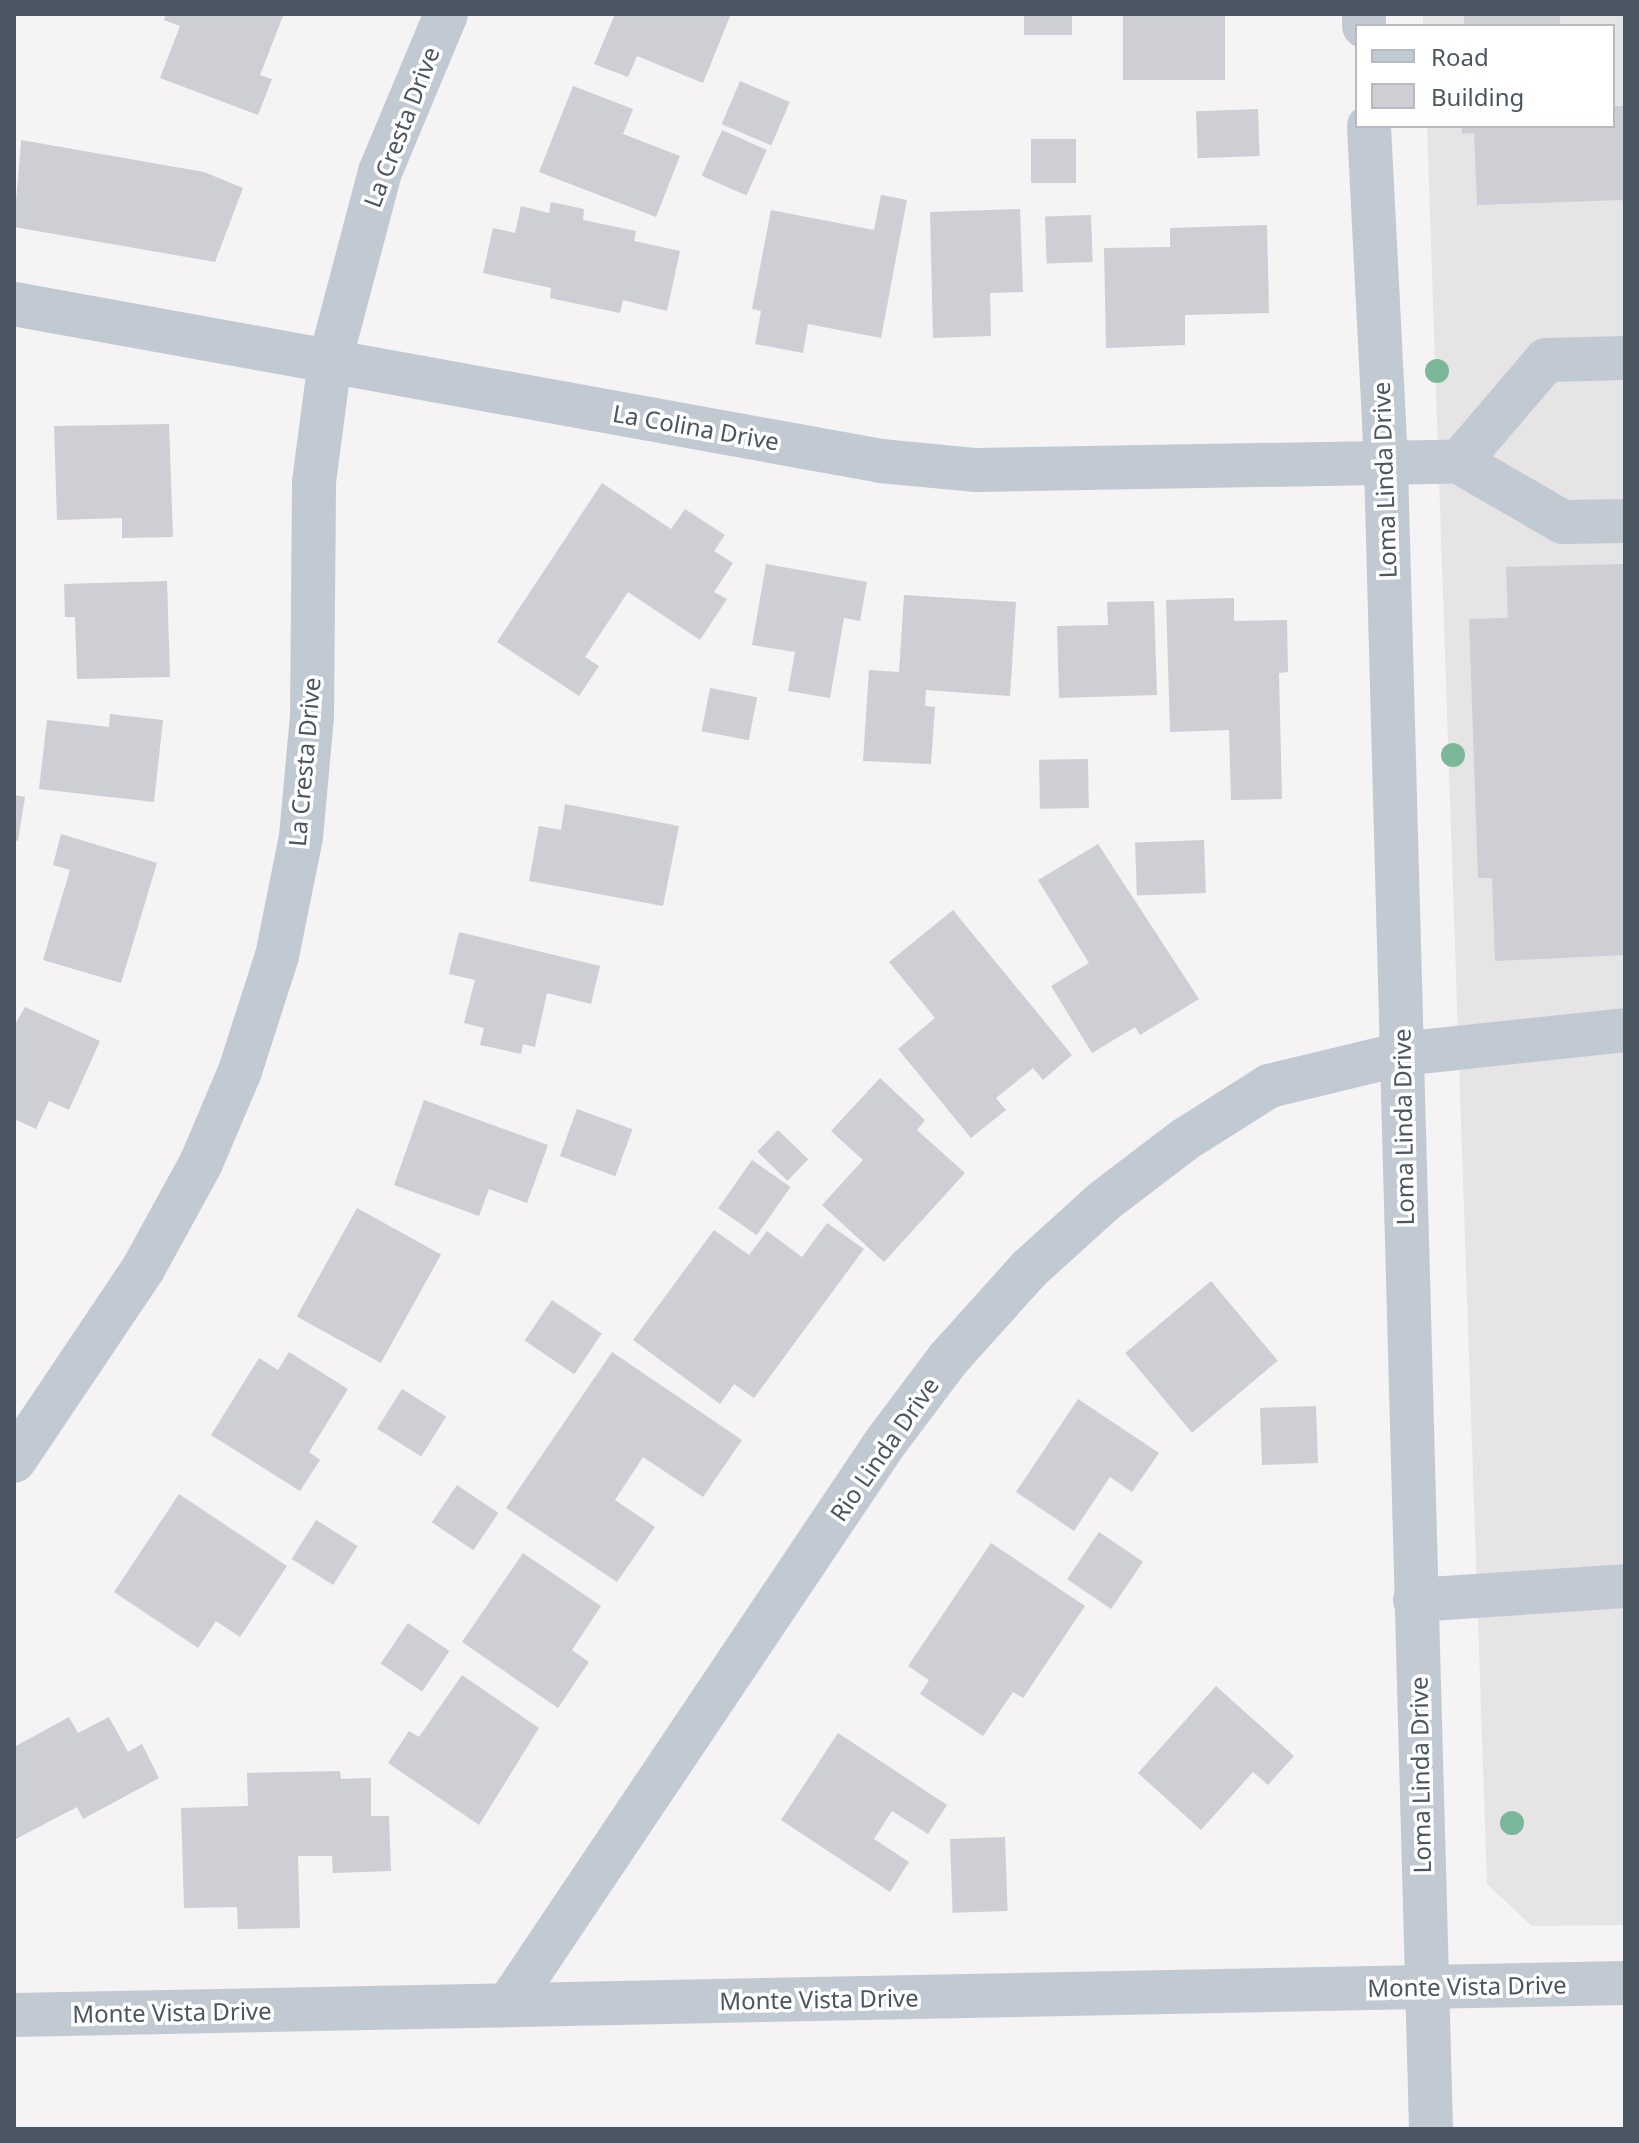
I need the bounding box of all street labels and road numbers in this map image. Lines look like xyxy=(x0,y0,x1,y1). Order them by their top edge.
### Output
street label: La Cresta Drive xyxy=(357,43,445,211)
street label: Loma Linda Drive xyxy=(1366,381,1402,579)
street label: La Colina Drive xyxy=(611,398,781,456)
street label: La Cresta Drive xyxy=(282,676,326,848)
street label: Loma Linda Drive xyxy=(1387,1028,1419,1226)
street label: Rio Linda Drive xyxy=(824,1371,944,1527)
street label: Loma Linda Drive xyxy=(1404,1676,1436,1874)
street label: Monte Vista Drive xyxy=(1367,1970,1567,2002)
street label: Monte Vista Drive xyxy=(719,1983,919,2015)
street label: Monte Vista Drive xyxy=(72,1996,272,2028)

